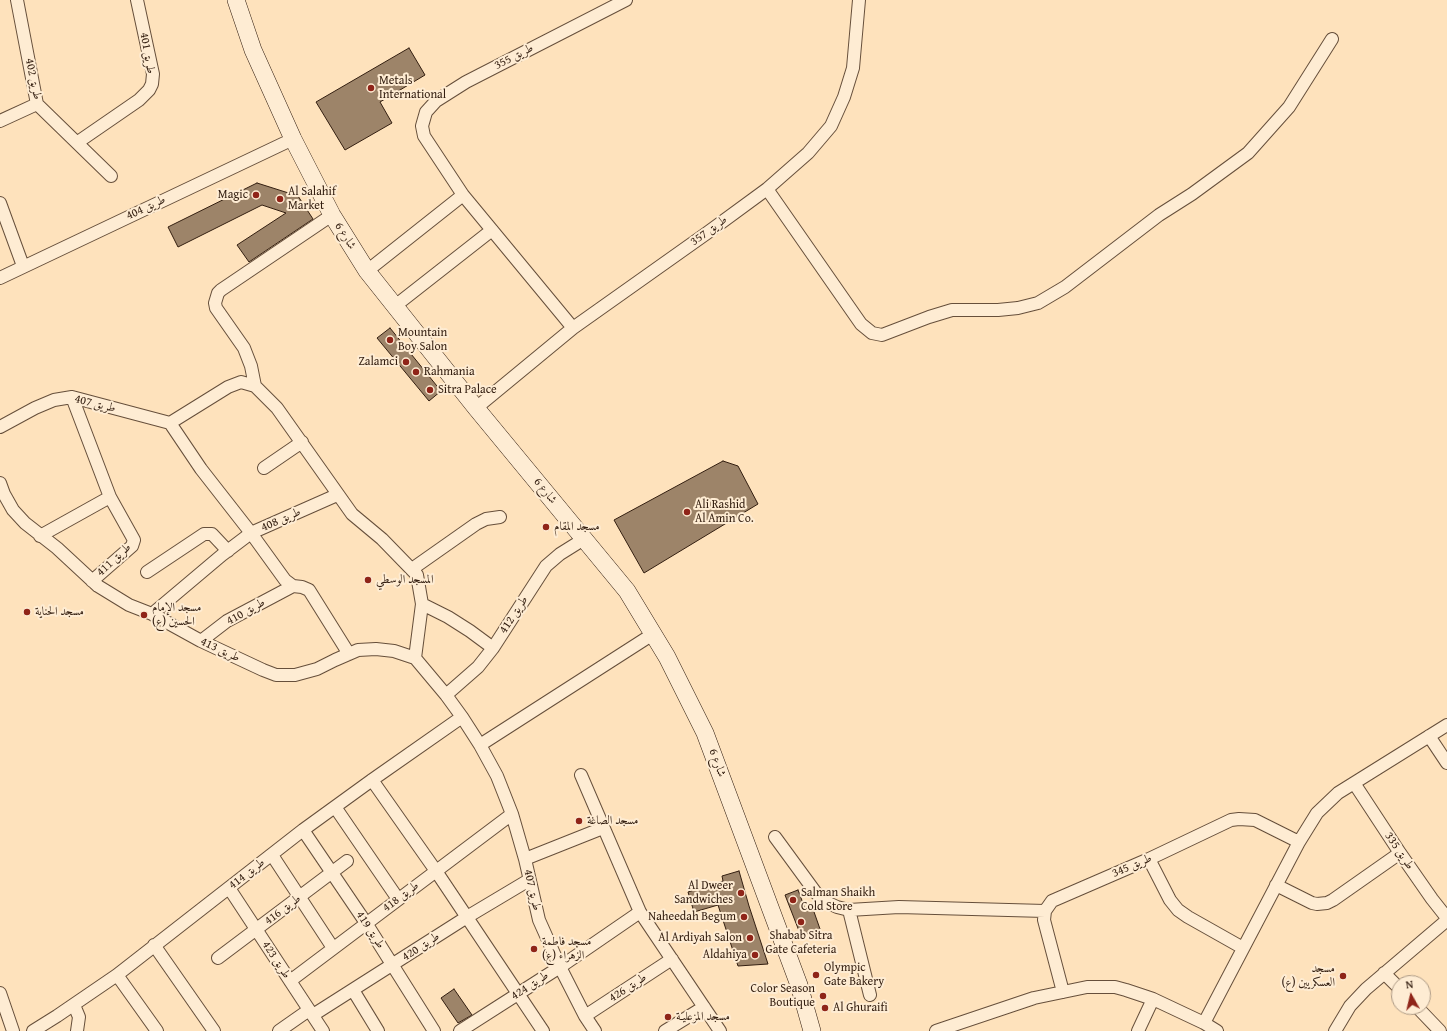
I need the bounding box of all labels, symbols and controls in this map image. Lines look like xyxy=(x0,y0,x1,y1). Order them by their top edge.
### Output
street label: طريق 401 xyxy=(136,31,158,75)
street label: طريق 355 xyxy=(492,41,536,73)
street label: طريق 402 xyxy=(22,57,44,101)
place label: Metals International xyxy=(379,74,446,102)
marker: Metals International xyxy=(366,83,376,93)
place label: Al Salahif Market xyxy=(288,185,336,213)
place label: Magic xyxy=(218,188,248,202)
marker: Magic xyxy=(251,190,261,200)
street label: طريق 404 xyxy=(124,193,168,223)
marker: Al Salahif Market xyxy=(275,194,285,204)
street label: طريق 357 xyxy=(688,213,730,249)
street label: شارع 6 xyxy=(331,220,359,252)
place label: Mountain Boy Salon xyxy=(398,326,447,354)
marker: Mountain Boy Salon xyxy=(385,335,395,345)
place label: Zalamci xyxy=(358,355,398,369)
marker: Zalamci xyxy=(401,357,411,367)
place label: Rahmania xyxy=(424,365,475,379)
marker: Rahmania xyxy=(411,367,421,377)
place label: Sitra Palace xyxy=(438,383,497,397)
marker: Sitra Palace xyxy=(425,385,435,395)
street label: طريق 407 xyxy=(73,392,117,416)
street label: شارع 6 xyxy=(530,475,560,507)
place label: Ali Rashid Al Amin Co. xyxy=(695,498,754,526)
street label: طريق 408 xyxy=(259,505,303,535)
marker: Ali Rashid Al Amin Co. xyxy=(682,507,692,517)
place label: مسجد المقام xyxy=(554,520,600,534)
marker: مسجد المقام xyxy=(541,522,551,532)
street label: طريق 411 xyxy=(94,540,134,580)
place label: المسجد الوسطي xyxy=(376,573,434,587)
marker: المسجد الوسطي xyxy=(363,575,373,585)
street label: طريق 412 xyxy=(497,593,531,637)
street label: طريق 410 xyxy=(224,596,268,628)
place label: مسجد الإمام الحسين (ع) xyxy=(152,601,201,629)
place label: مسجد الحناية xyxy=(35,605,84,619)
marker: مسجد الحناية xyxy=(22,607,32,617)
marker: مسجد الإمام الحسين (ع) xyxy=(139,610,149,620)
street label: طريق 413 xyxy=(198,635,242,665)
street label: شارع 6 xyxy=(705,747,729,779)
place label: مسجد الصاغة xyxy=(587,814,639,828)
marker: مسجد الصاغة xyxy=(574,816,584,826)
street label: طريق 335 xyxy=(1381,830,1417,872)
street label: طريق 345 xyxy=(1110,851,1154,881)
street label: طريق 414 xyxy=(226,855,268,893)
street label: طريق 407 xyxy=(520,868,544,912)
street label: طريق 418 xyxy=(380,879,422,915)
place label: Al Dweer Sandwiches xyxy=(674,879,733,907)
place label: Salman Shaikh Cold Store xyxy=(801,886,875,914)
marker: Al Dweer Sandwiches xyxy=(736,888,746,898)
street label: طريق 416 xyxy=(262,892,304,928)
marker: Salman Shaikh Cold Store xyxy=(788,895,798,905)
street label: طريق 419 xyxy=(353,908,387,952)
place label: Naheedah Begum xyxy=(648,910,736,924)
marker: Naheedah Begum xyxy=(739,912,749,922)
marker: Shabab Sitra Gate Cafeteria xyxy=(796,917,806,927)
place label: Shabab Sitra Gate Cafeteria xyxy=(766,929,836,957)
street label: طريق 420 xyxy=(399,930,443,964)
place label: Al Ardiyah Salon xyxy=(658,931,742,945)
marker: Al Ardiyah Salon xyxy=(745,933,755,943)
place label: مسجد فاطمة الزهراء (ع) xyxy=(542,935,591,963)
street label: طريق 423 xyxy=(259,938,293,982)
marker: مسجد فاطمة الزهراء (ع) xyxy=(529,944,539,954)
place label: Aldahiya xyxy=(703,948,747,962)
marker: Aldahiya xyxy=(750,950,760,960)
place label: Olympic Gate Bakery xyxy=(824,961,884,989)
place label: مسجد العسكريين (ع) xyxy=(1281,962,1335,990)
street label: طريق 424 xyxy=(508,969,552,1003)
marker: Olympic Gate Bakery xyxy=(811,970,821,980)
street label: طريق 426 xyxy=(606,971,650,1005)
marker: مسجد العسكريين (ع) xyxy=(1338,971,1348,981)
north arrow xyxy=(1391,975,1431,1015)
text: N xyxy=(1405,976,1414,993)
place label: Color Season Boutique xyxy=(750,982,815,1010)
marker: Color Season Boutique xyxy=(818,991,828,1001)
place label: Al Ghuraifi xyxy=(833,1001,888,1015)
marker: Al Ghuraifi xyxy=(820,1003,830,1013)
place label: مسجد المزعليـة xyxy=(676,1010,730,1024)
marker: مسجد المزعليـة xyxy=(663,1012,673,1022)

